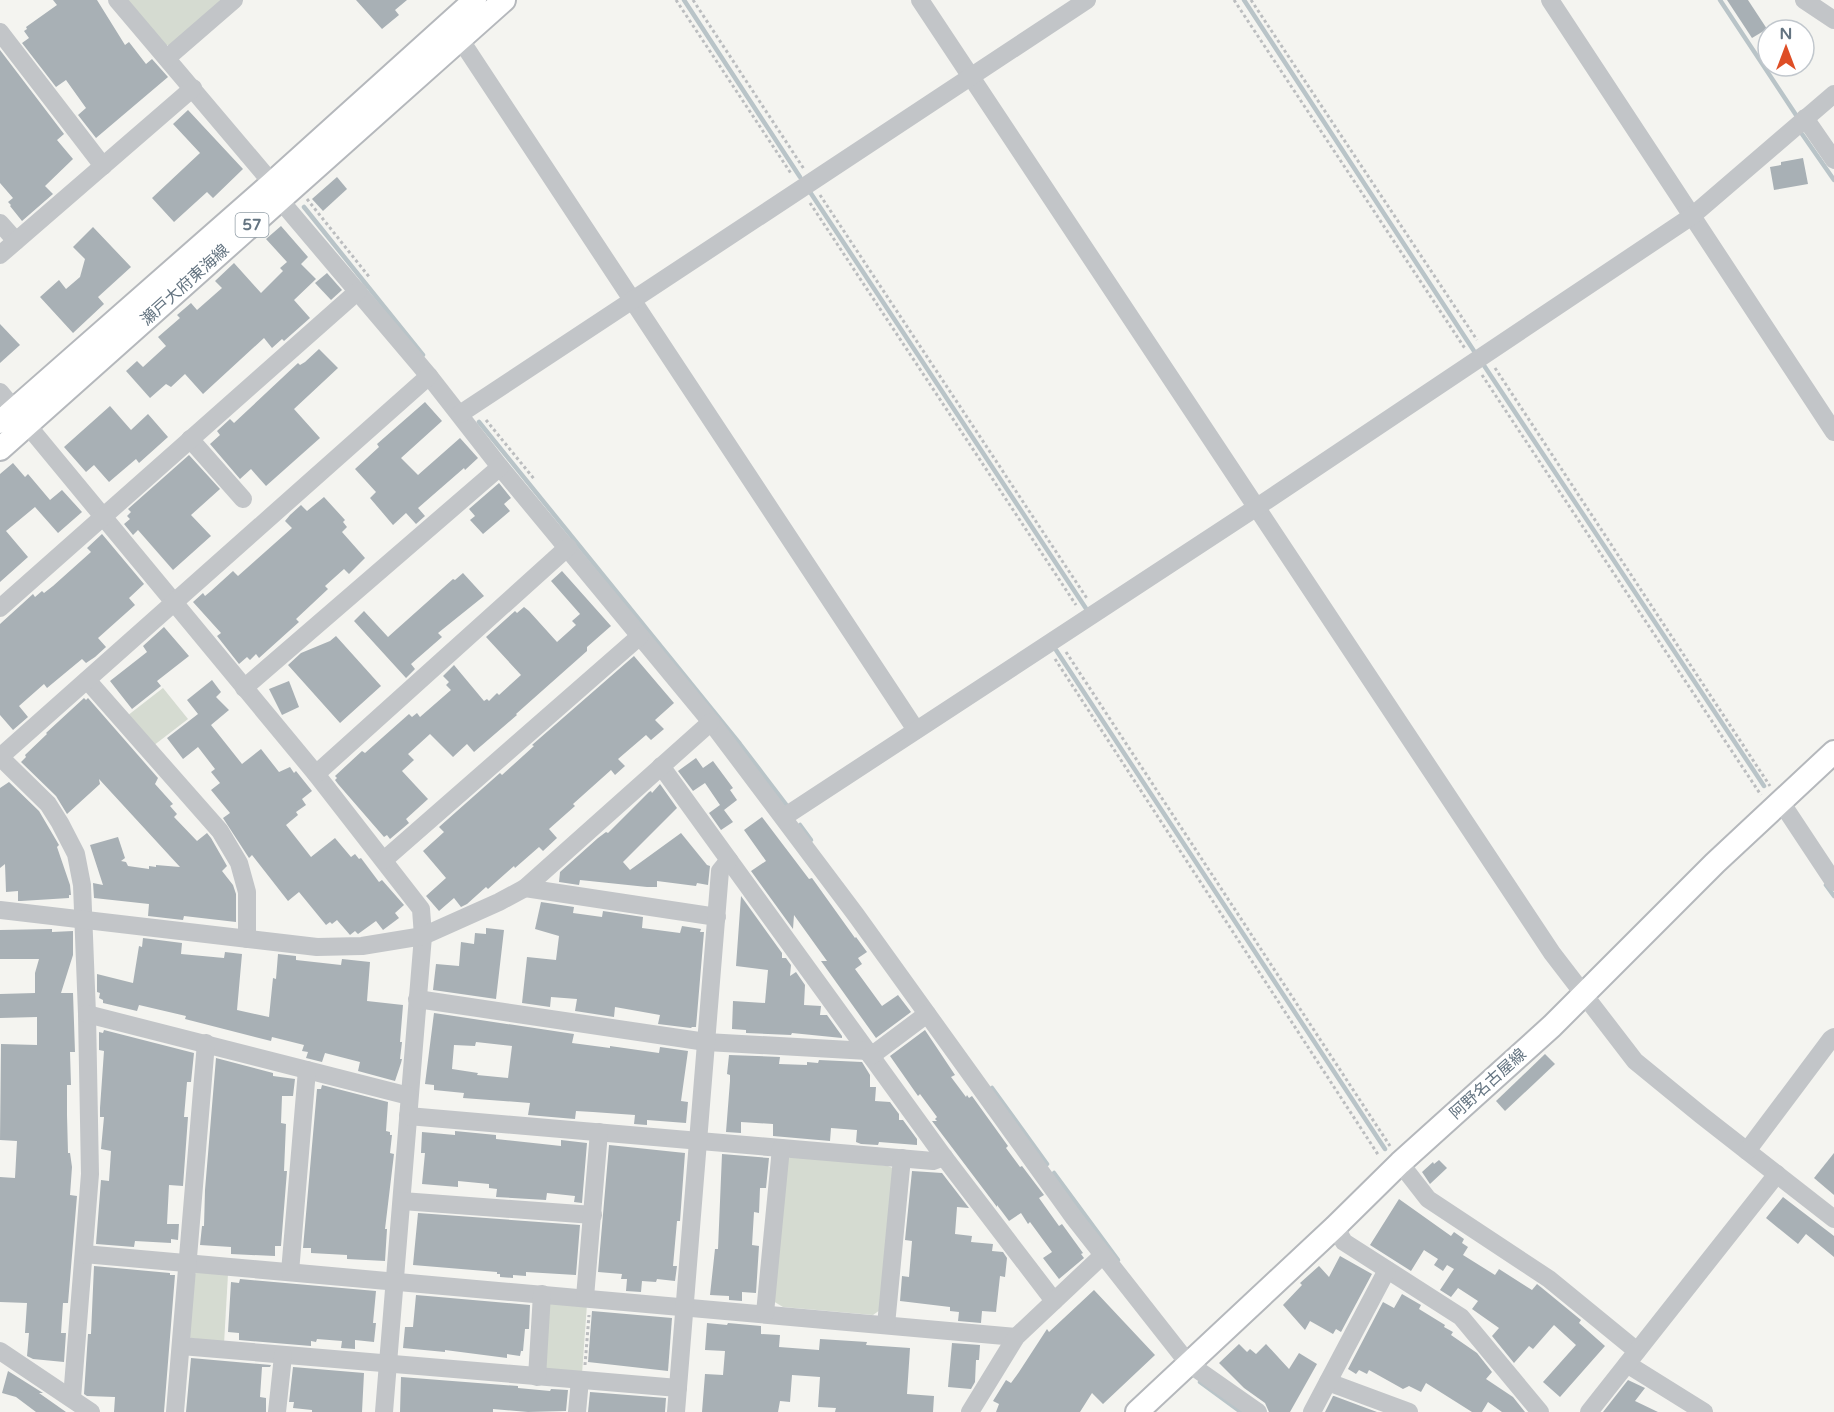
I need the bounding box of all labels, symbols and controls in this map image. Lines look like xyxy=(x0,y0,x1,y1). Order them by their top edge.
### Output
north arrow xyxy=(1756,18,1816,78)
text: N xyxy=(1780,24,1792,44)
road number: 57 xyxy=(236,213,268,237)
street label: 瀬戸大府東海線 xyxy=(137,240,233,330)
street label: 阿野名古屋線 xyxy=(1446,1044,1530,1124)

